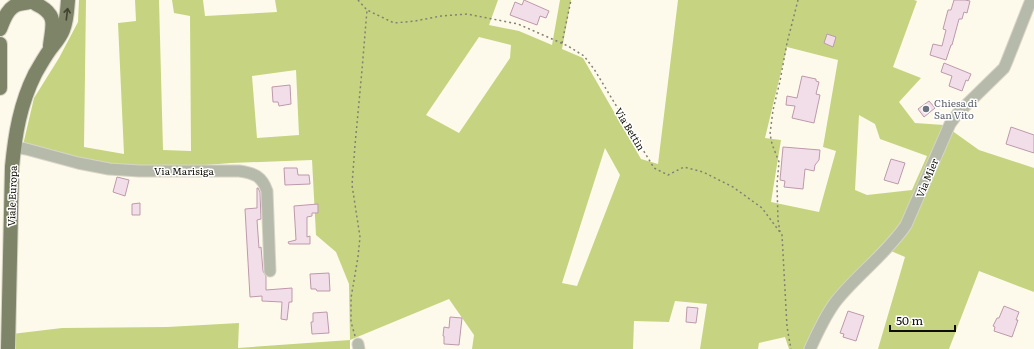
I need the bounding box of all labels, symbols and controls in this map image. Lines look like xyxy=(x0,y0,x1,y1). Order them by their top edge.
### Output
one-way arrow xyxy=(63,8,70,21)
place label: Chiesa di San Vito xyxy=(934,95,978,122)
street label: Via Bettin xyxy=(612,104,649,153)
marker: Chiesa di San Vito xyxy=(921,104,931,114)
street label: Via Mier xyxy=(912,156,942,200)
street label: Via Marisiga xyxy=(154,163,215,178)
street label: Viale Europa xyxy=(3,165,20,227)
scale bar xyxy=(890,307,955,333)
text: 50 m xyxy=(896,311,923,329)

